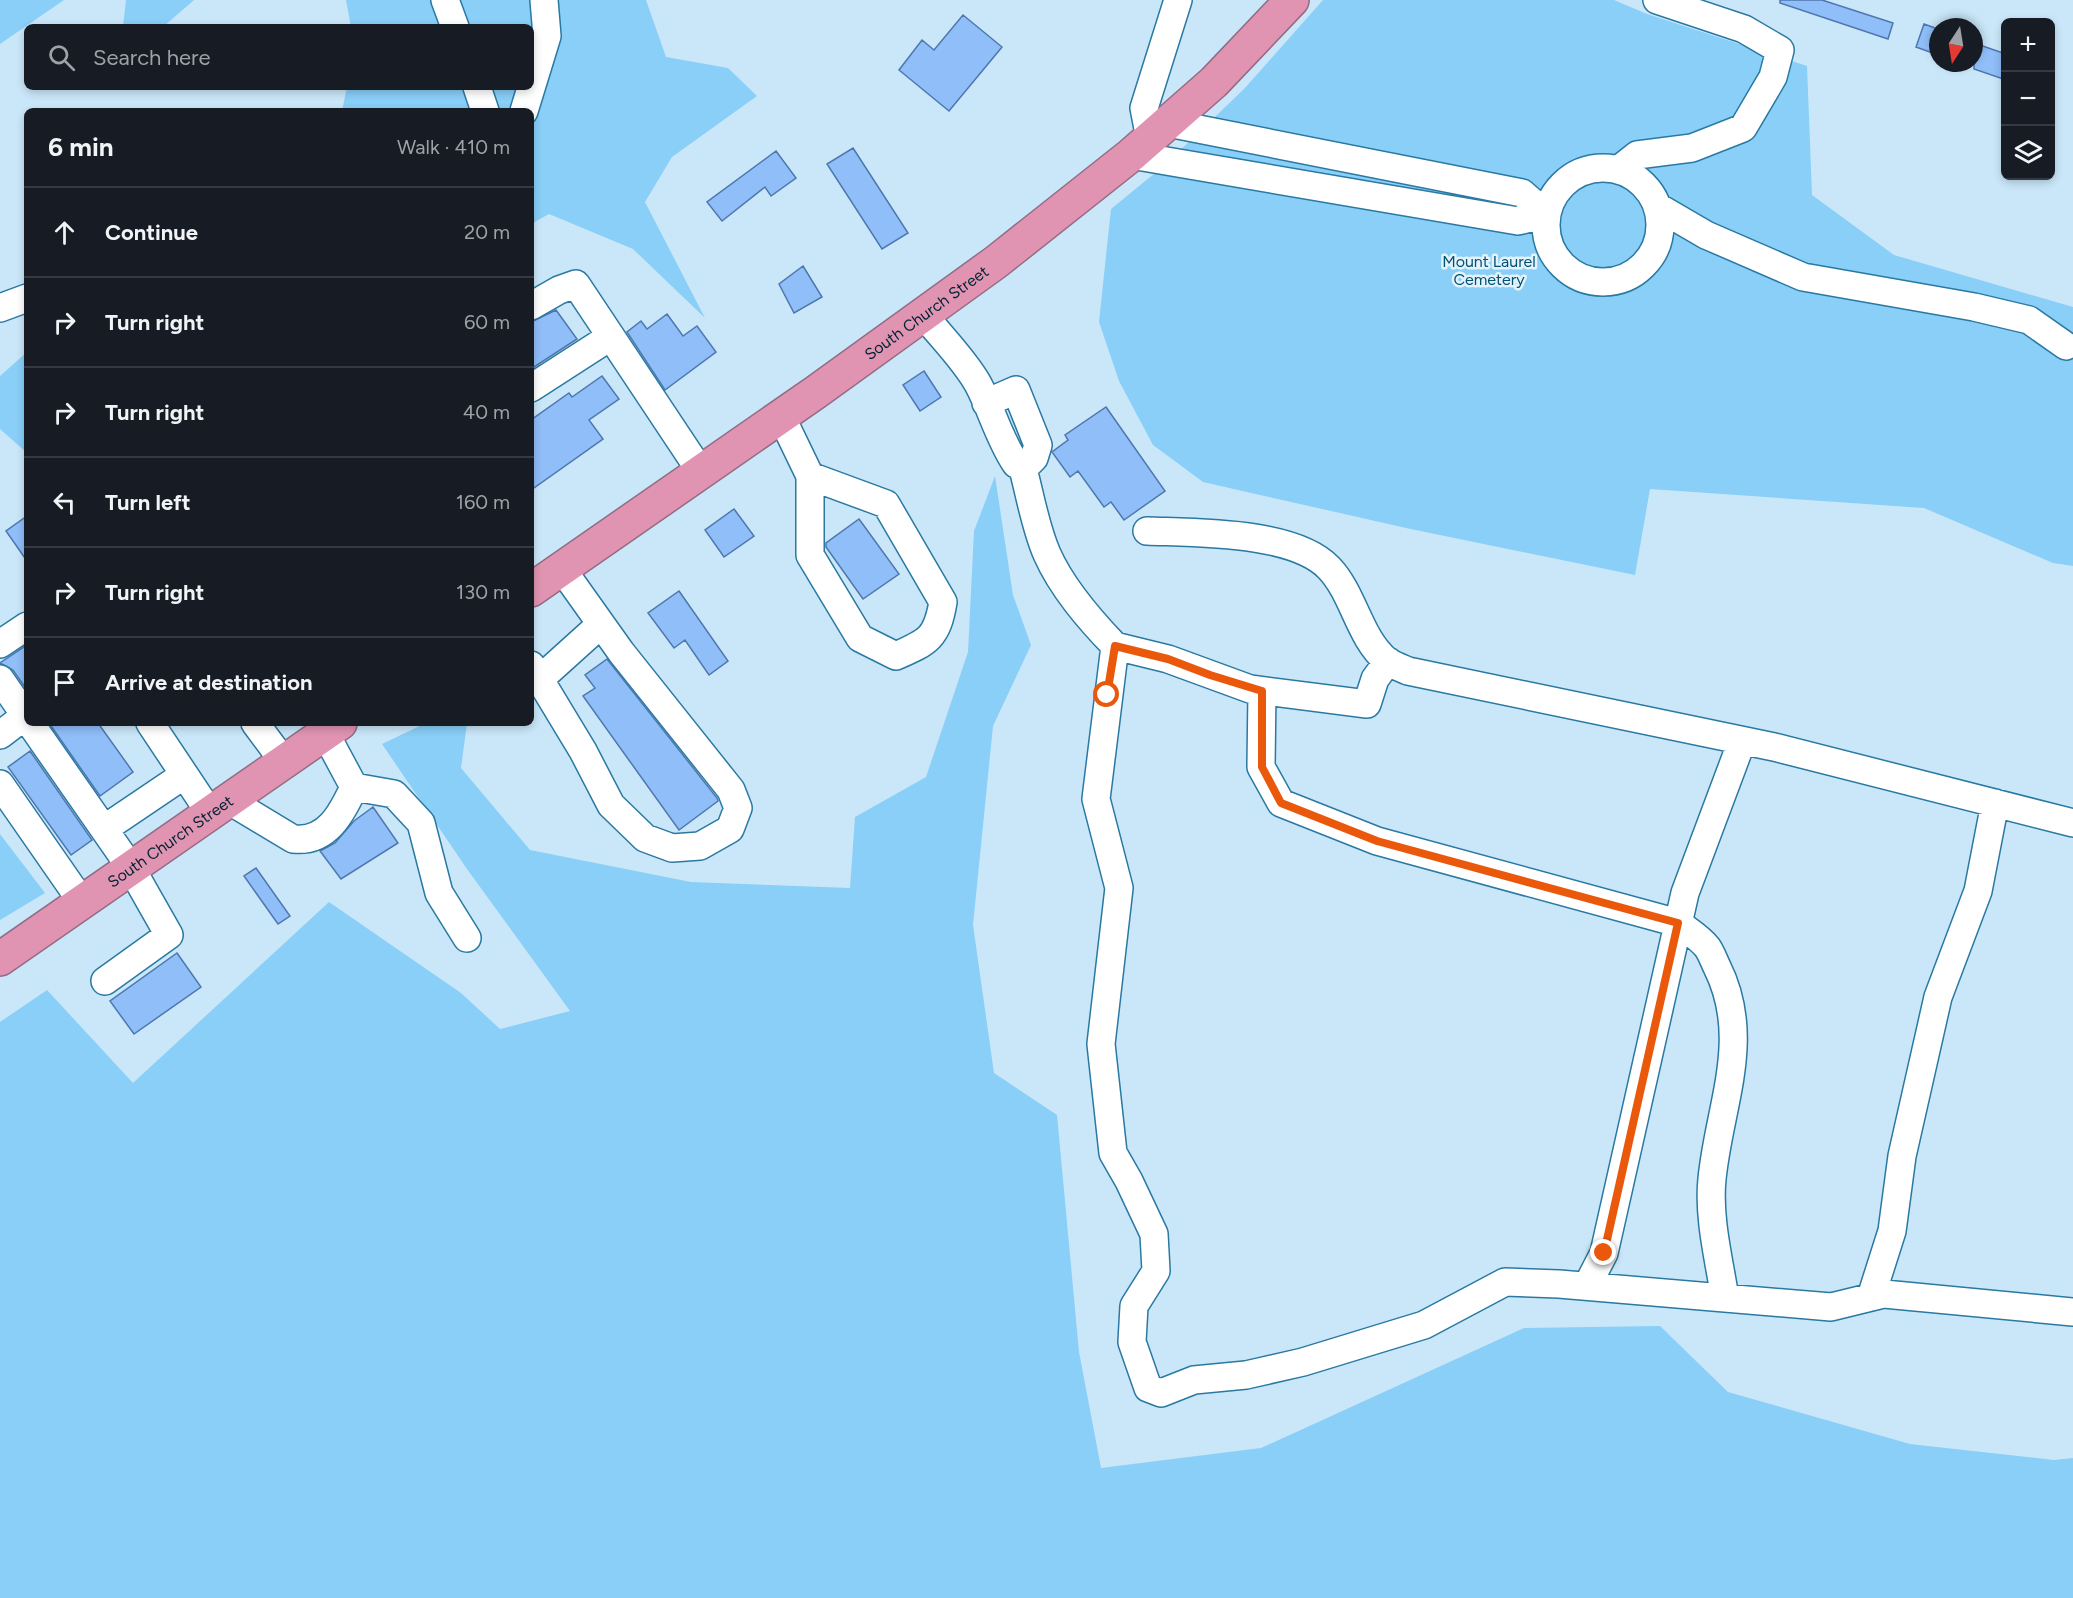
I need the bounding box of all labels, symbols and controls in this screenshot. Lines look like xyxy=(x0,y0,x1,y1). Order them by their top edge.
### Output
north arrow xyxy=(1929,18,1983,72)
map controls xyxy=(2001,18,2055,180)
button: + xyxy=(2001,18,2055,72)
search box xyxy=(24,24,534,90)
icon: search xyxy=(45,41,78,74)
text: Search here xyxy=(93,44,211,71)
button: − xyxy=(2001,72,2055,126)
button: layers xyxy=(2001,126,2055,180)
text: 6 min xyxy=(48,131,114,163)
text: Walk · 410 m xyxy=(397,135,510,159)
icon: ahead xyxy=(48,216,81,249)
text: Continue xyxy=(105,219,198,246)
text: 20 m xyxy=(464,220,510,244)
park label: Mount Laurel Cemetery xyxy=(1442,252,1536,289)
street label: South Church Street xyxy=(861,262,992,364)
icon: right xyxy=(48,306,81,339)
text: Turn right xyxy=(105,309,204,336)
text: 60 m xyxy=(464,310,510,334)
icon: right xyxy=(48,396,81,429)
text: Turn right xyxy=(105,399,204,426)
text: 40 m xyxy=(463,400,510,424)
icon: left xyxy=(48,486,81,519)
text: Turn left xyxy=(105,489,191,516)
text: 160 m xyxy=(456,490,510,514)
icon: right xyxy=(48,576,81,609)
text: Turn right xyxy=(105,579,204,606)
text: 130 m xyxy=(456,580,510,604)
icon: arrive xyxy=(48,666,81,699)
text: Arrive at destination xyxy=(105,669,313,696)
route start xyxy=(1093,681,1119,707)
street label: South Church Street xyxy=(104,791,237,891)
route end xyxy=(1590,1239,1616,1265)

